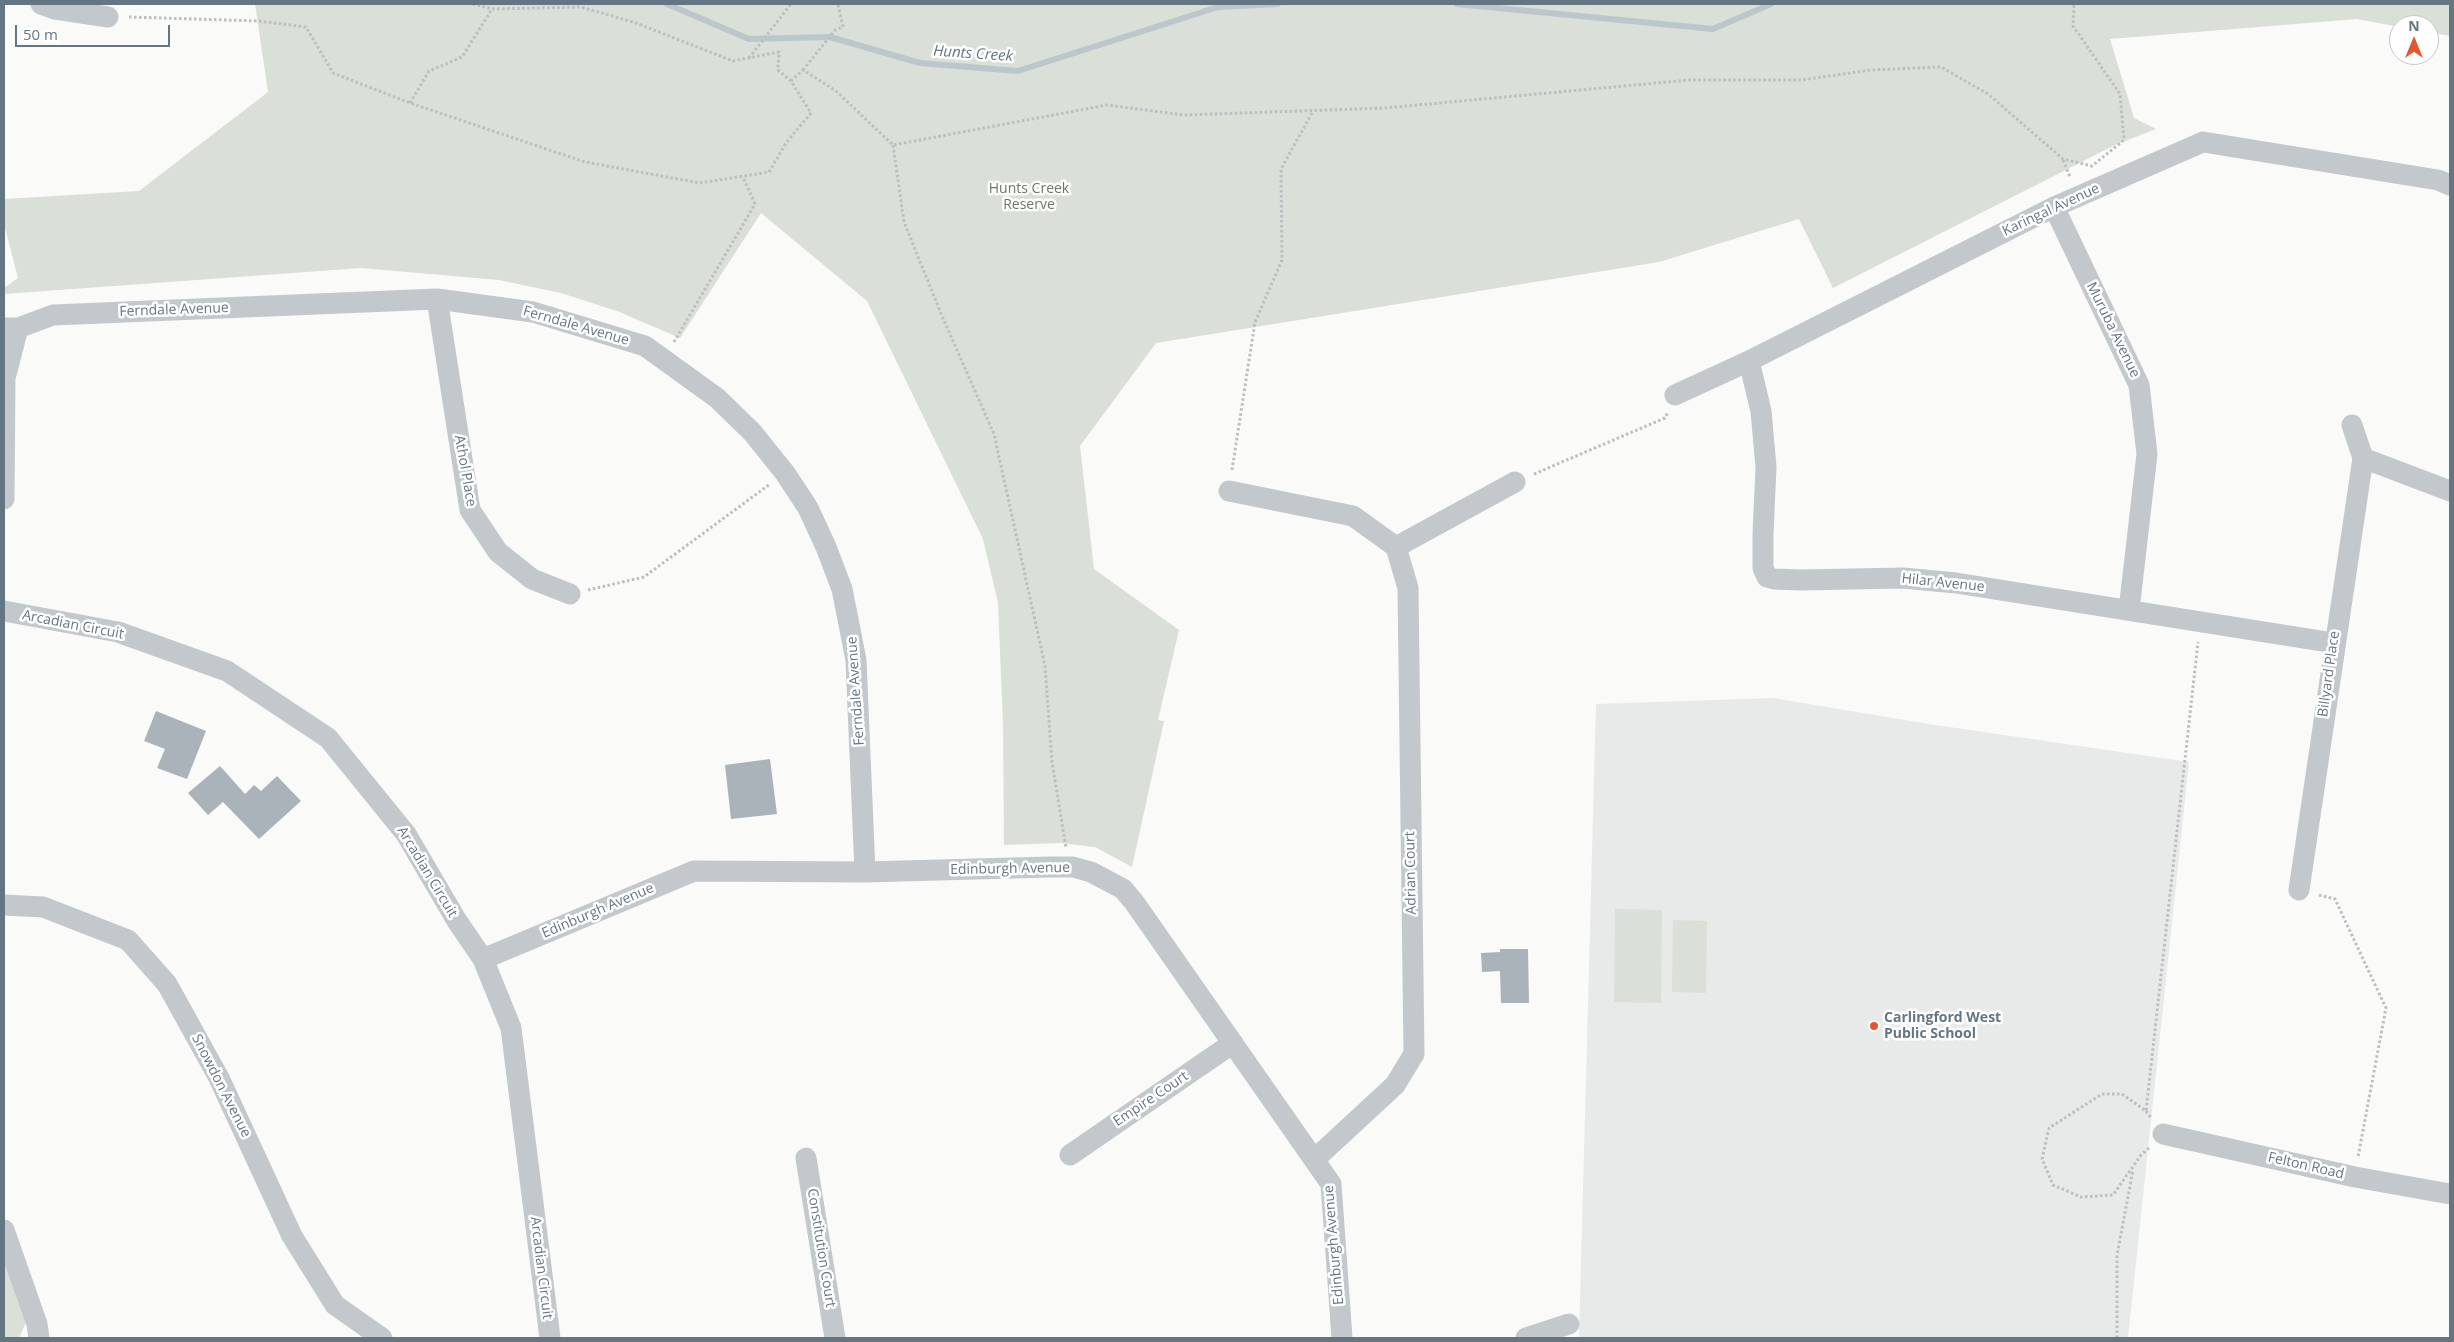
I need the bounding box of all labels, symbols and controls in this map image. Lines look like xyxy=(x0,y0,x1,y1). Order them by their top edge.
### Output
scale bar xyxy=(18,15,172,47)
north arrow xyxy=(2389,15,2439,65)
text: N xyxy=(2408,16,2420,35)
text: 50 m xyxy=(23,24,58,44)
water label: Hunts Creek xyxy=(933,42,1013,66)
street label: Karingal Avenue xyxy=(2000,180,2102,240)
park label: Hunts Creek Reserve xyxy=(989,181,1069,213)
street label: Muruba Avenue xyxy=(2083,279,2143,381)
street label: Ferndale Avenue xyxy=(119,300,229,320)
street label: Ferndale Avenue xyxy=(521,303,631,349)
street label: Athol Place xyxy=(450,434,480,508)
street label: Hilar Avenue xyxy=(1901,570,1985,596)
street label: Arcadian Circuit xyxy=(21,607,125,643)
street label: Billyard Place xyxy=(2315,630,2343,718)
street label: Ferndale Avenue xyxy=(844,636,868,746)
street label: Arcadian Circuit xyxy=(393,824,461,920)
street label: Adrian Court xyxy=(1402,831,1420,915)
street label: Edinburgh Avenue xyxy=(950,860,1070,878)
street label: Edinburgh Avenue xyxy=(540,880,656,942)
place label: Carlingford West Public School xyxy=(1884,1010,2001,1042)
marker: Carlingford West Public School xyxy=(1868,1020,1880,1032)
street label: Snowdon Avenue xyxy=(188,1032,254,1140)
street label: Empire Court xyxy=(1110,1068,1192,1130)
street label: Felton Road xyxy=(2266,1149,2346,1183)
street label: Edinburgh Avenue xyxy=(1320,1185,1348,1305)
street label: Constitution Court xyxy=(803,1187,839,1309)
street label: Arcadian Circuit xyxy=(526,1216,556,1320)

